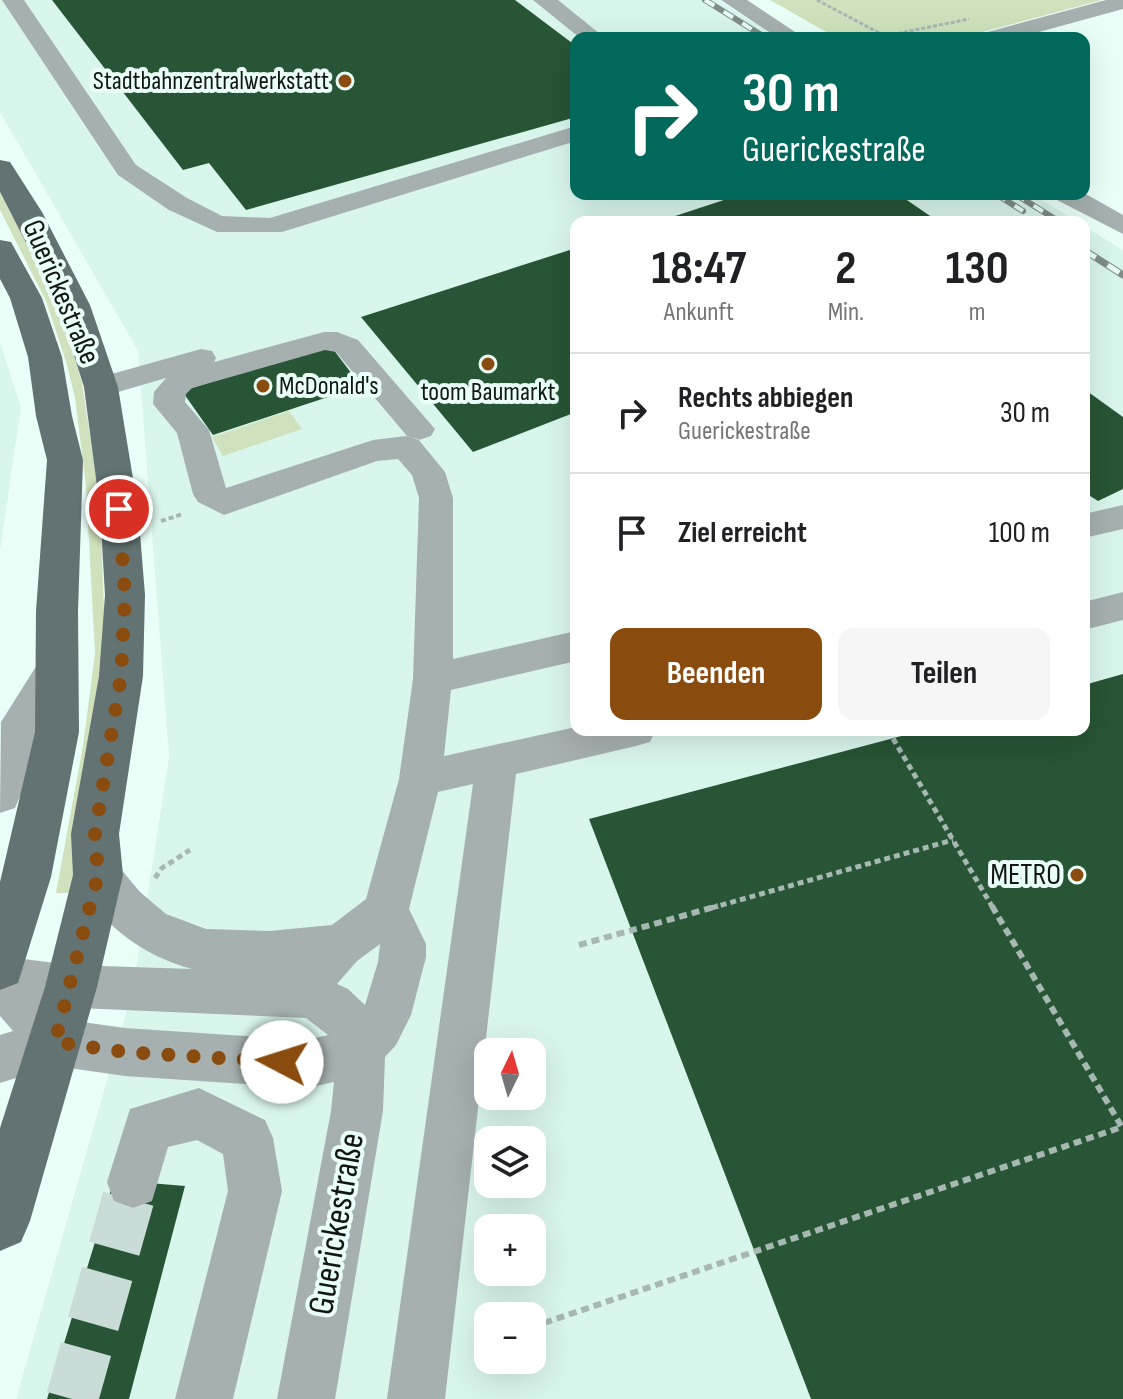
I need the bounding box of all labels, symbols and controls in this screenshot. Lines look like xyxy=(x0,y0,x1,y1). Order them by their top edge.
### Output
text: 30 m xyxy=(742,61,840,128)
icon: right xyxy=(610,64,714,168)
place label: Stadtbahnzentralwerkstatt xyxy=(93,66,329,97)
marker: Stadtbahnzentralwerkstatt xyxy=(336,72,354,90)
text: Guerickestraße xyxy=(742,129,926,172)
street label: Guerickestraße xyxy=(15,214,107,370)
text: 18:47 xyxy=(651,240,746,297)
text: 2 xyxy=(835,240,856,297)
text: 130 xyxy=(945,240,1009,297)
text: Ankunft xyxy=(664,297,734,328)
text: Min. xyxy=(828,297,864,328)
text: m xyxy=(969,297,985,328)
marker: toom Baumarkt xyxy=(479,355,497,373)
place label: McDonald's xyxy=(279,371,379,402)
marker: McDonald's xyxy=(254,377,272,395)
place label: toom Baumarkt xyxy=(421,377,555,408)
text: Rechts abbiegen xyxy=(678,380,853,416)
icon: right xyxy=(610,391,654,435)
text: 30 m xyxy=(1000,395,1050,431)
text: Guerickestraße xyxy=(678,416,811,447)
pin xyxy=(85,475,153,543)
icon: arrive xyxy=(97,487,141,531)
icon: arrive xyxy=(610,511,654,555)
text: Ziel erreicht xyxy=(678,515,807,551)
text: 100 m xyxy=(989,515,1050,551)
button: Beenden xyxy=(610,628,822,720)
button: Teilen xyxy=(838,628,1050,720)
place label: METRO xyxy=(990,857,1061,893)
marker: METRO xyxy=(1068,866,1086,884)
position arrow xyxy=(240,1020,324,1104)
north arrow xyxy=(474,1038,546,1110)
map controls xyxy=(474,1038,546,1374)
button: layers xyxy=(474,1126,546,1198)
street label: Guerickestraße xyxy=(300,1130,374,1318)
button: + xyxy=(474,1214,546,1286)
button: − xyxy=(474,1302,546,1374)

